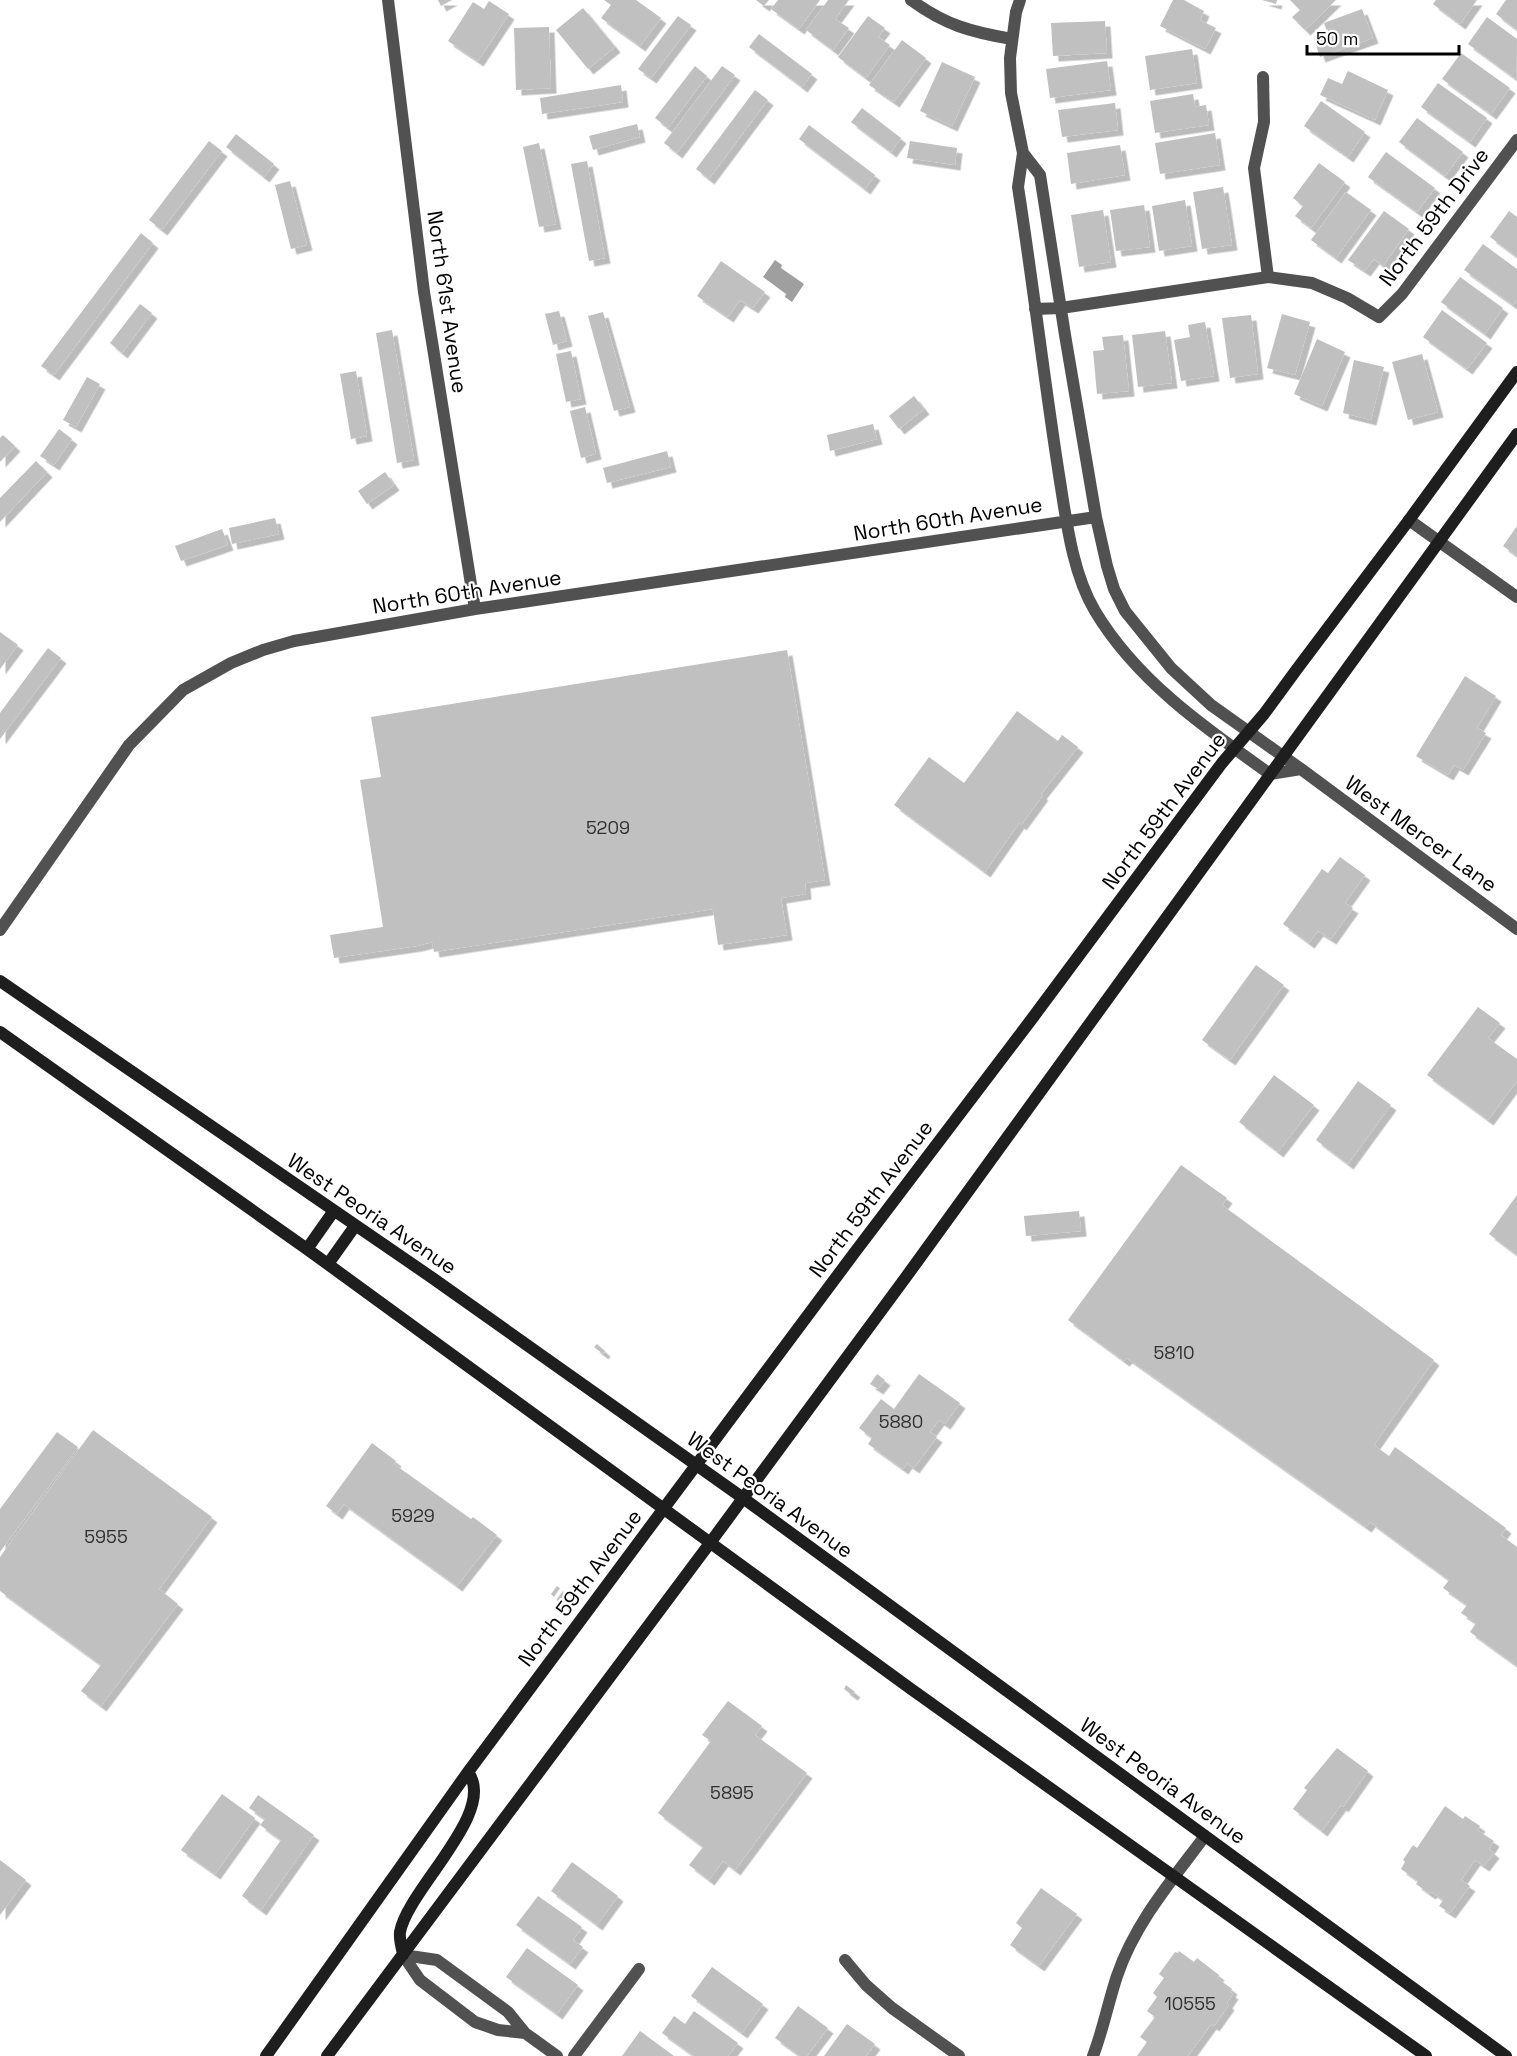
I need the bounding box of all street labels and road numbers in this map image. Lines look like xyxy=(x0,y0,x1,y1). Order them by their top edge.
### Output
street label: North 59th Drive xyxy=(1373,142,1494,291)
street label: North 61st Avenue xyxy=(421,209,474,395)
street label: North 60th Avenue xyxy=(852,490,1044,547)
street label: North 60th Avenue xyxy=(371,563,563,620)
street label: North 59th Avenue xyxy=(1096,727,1232,895)
street label: West Mercer Lane xyxy=(1340,769,1503,898)
street label: North 59th Avenue xyxy=(803,1115,939,1283)
street label: West Peoria Avenue xyxy=(282,1147,462,1280)
street label: West Peoria Avenue xyxy=(682,1425,859,1564)
street label: North 59th Avenue xyxy=(512,1504,648,1672)
street label: West Peoria Avenue xyxy=(1075,1711,1252,1850)

